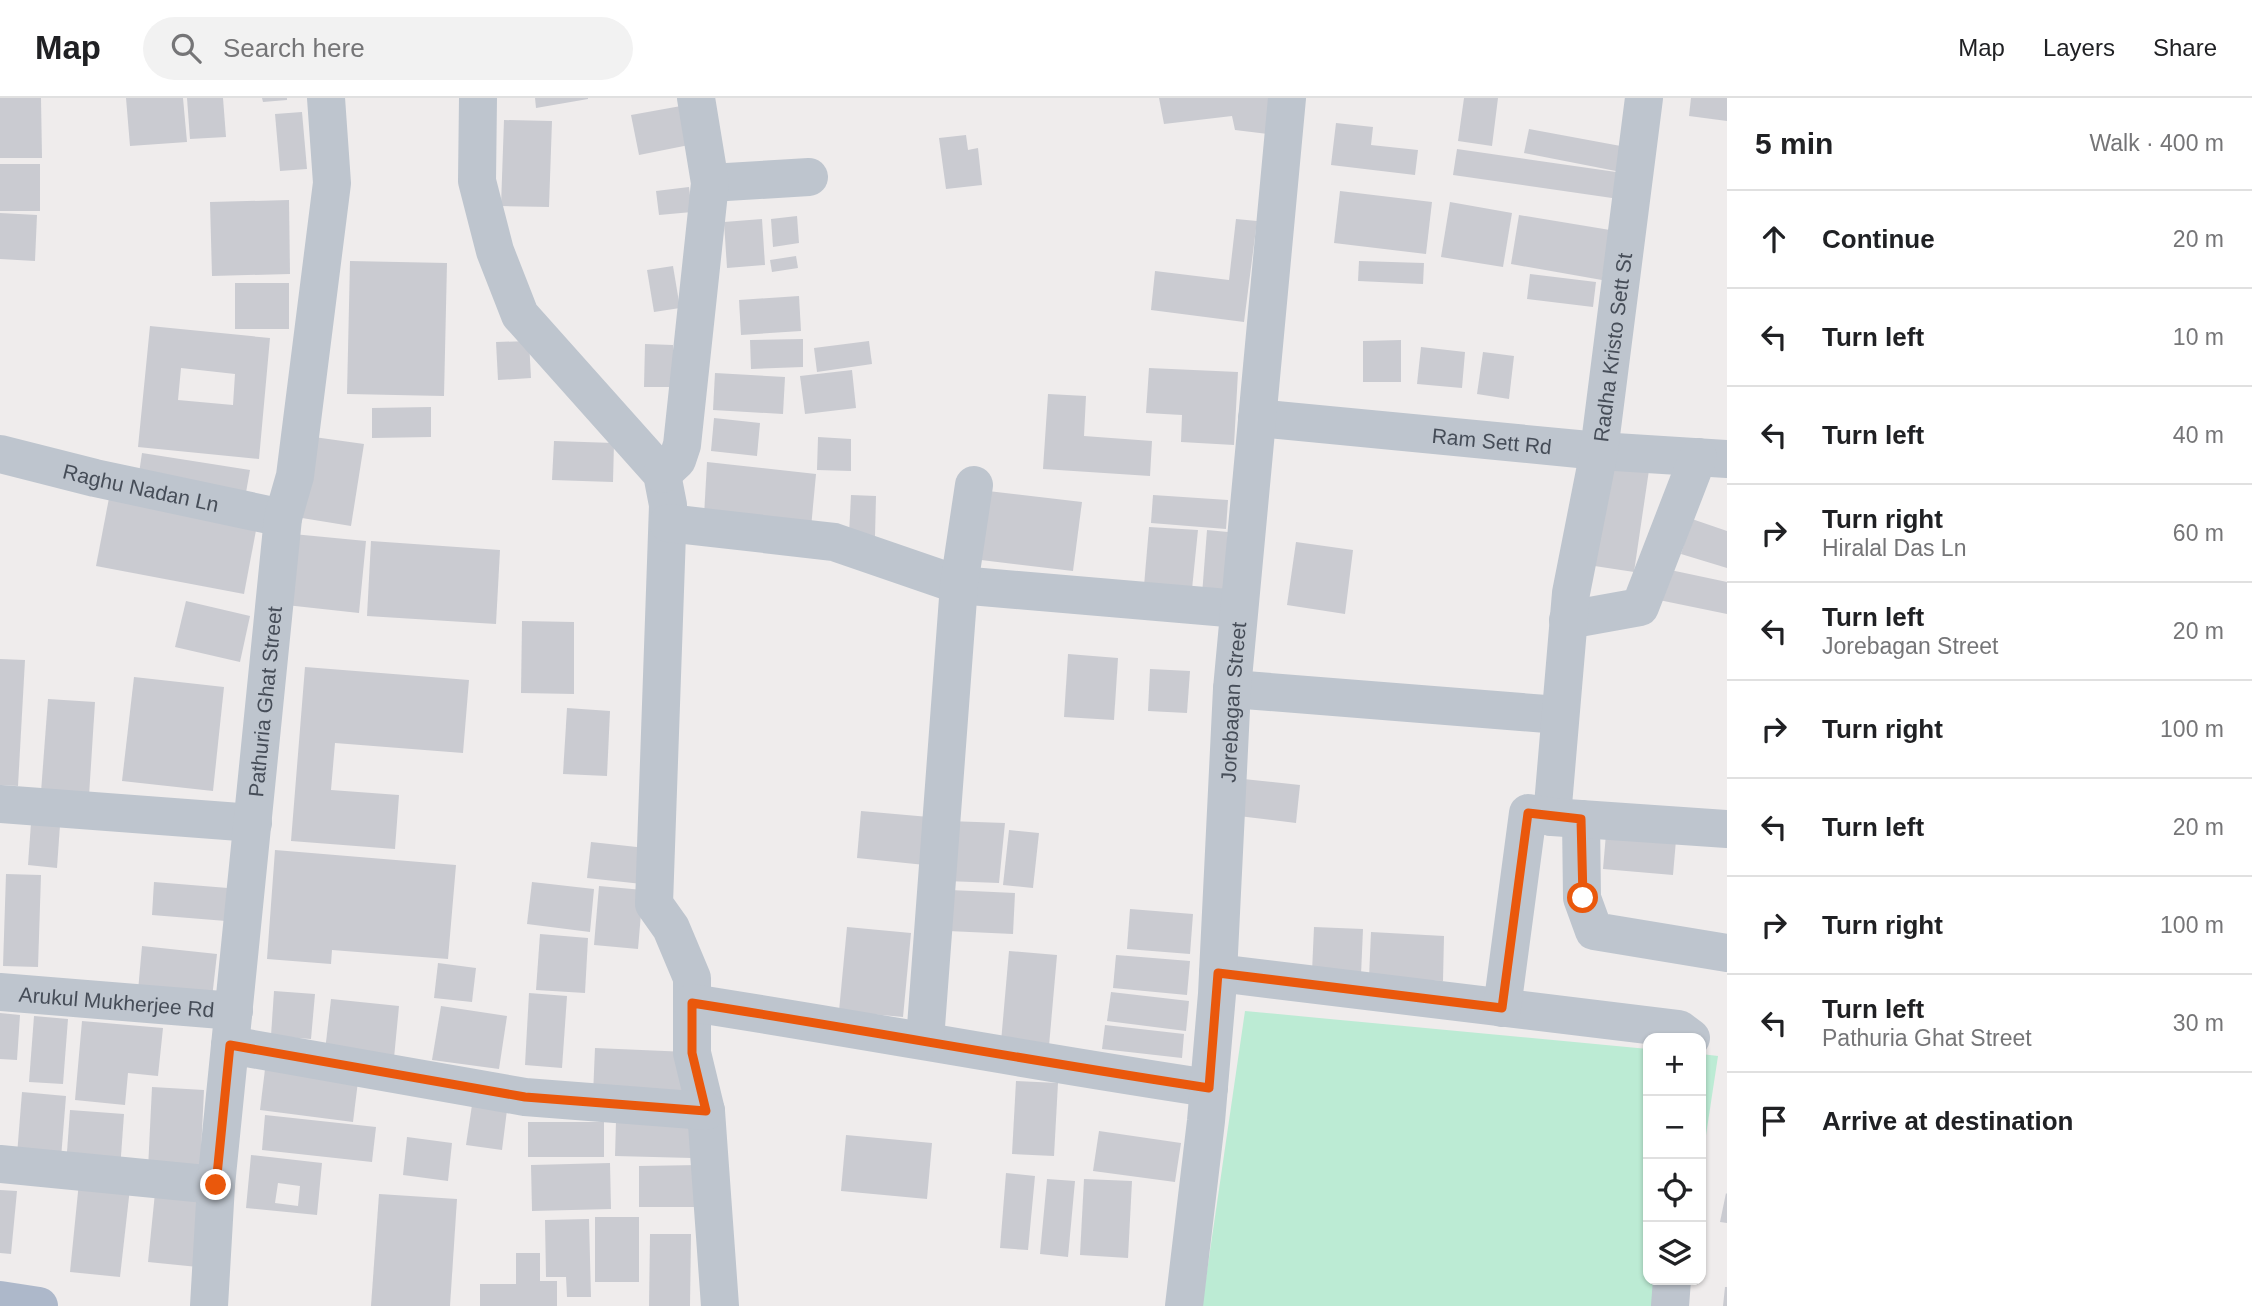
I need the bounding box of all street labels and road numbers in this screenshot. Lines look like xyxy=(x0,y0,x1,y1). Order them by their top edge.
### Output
street label: Radha Kristo Sett St xyxy=(1589,251,1636,443)
street label: Ram Sett Rd xyxy=(1431,423,1553,458)
street label: Raghu Nadan Ln xyxy=(61,459,221,516)
street label: Pathuria Ghat Street xyxy=(244,605,286,798)
street label: Jorebagan Street xyxy=(1216,621,1250,783)
street label: Arukul Mukherjee Rd xyxy=(18,982,215,1021)

